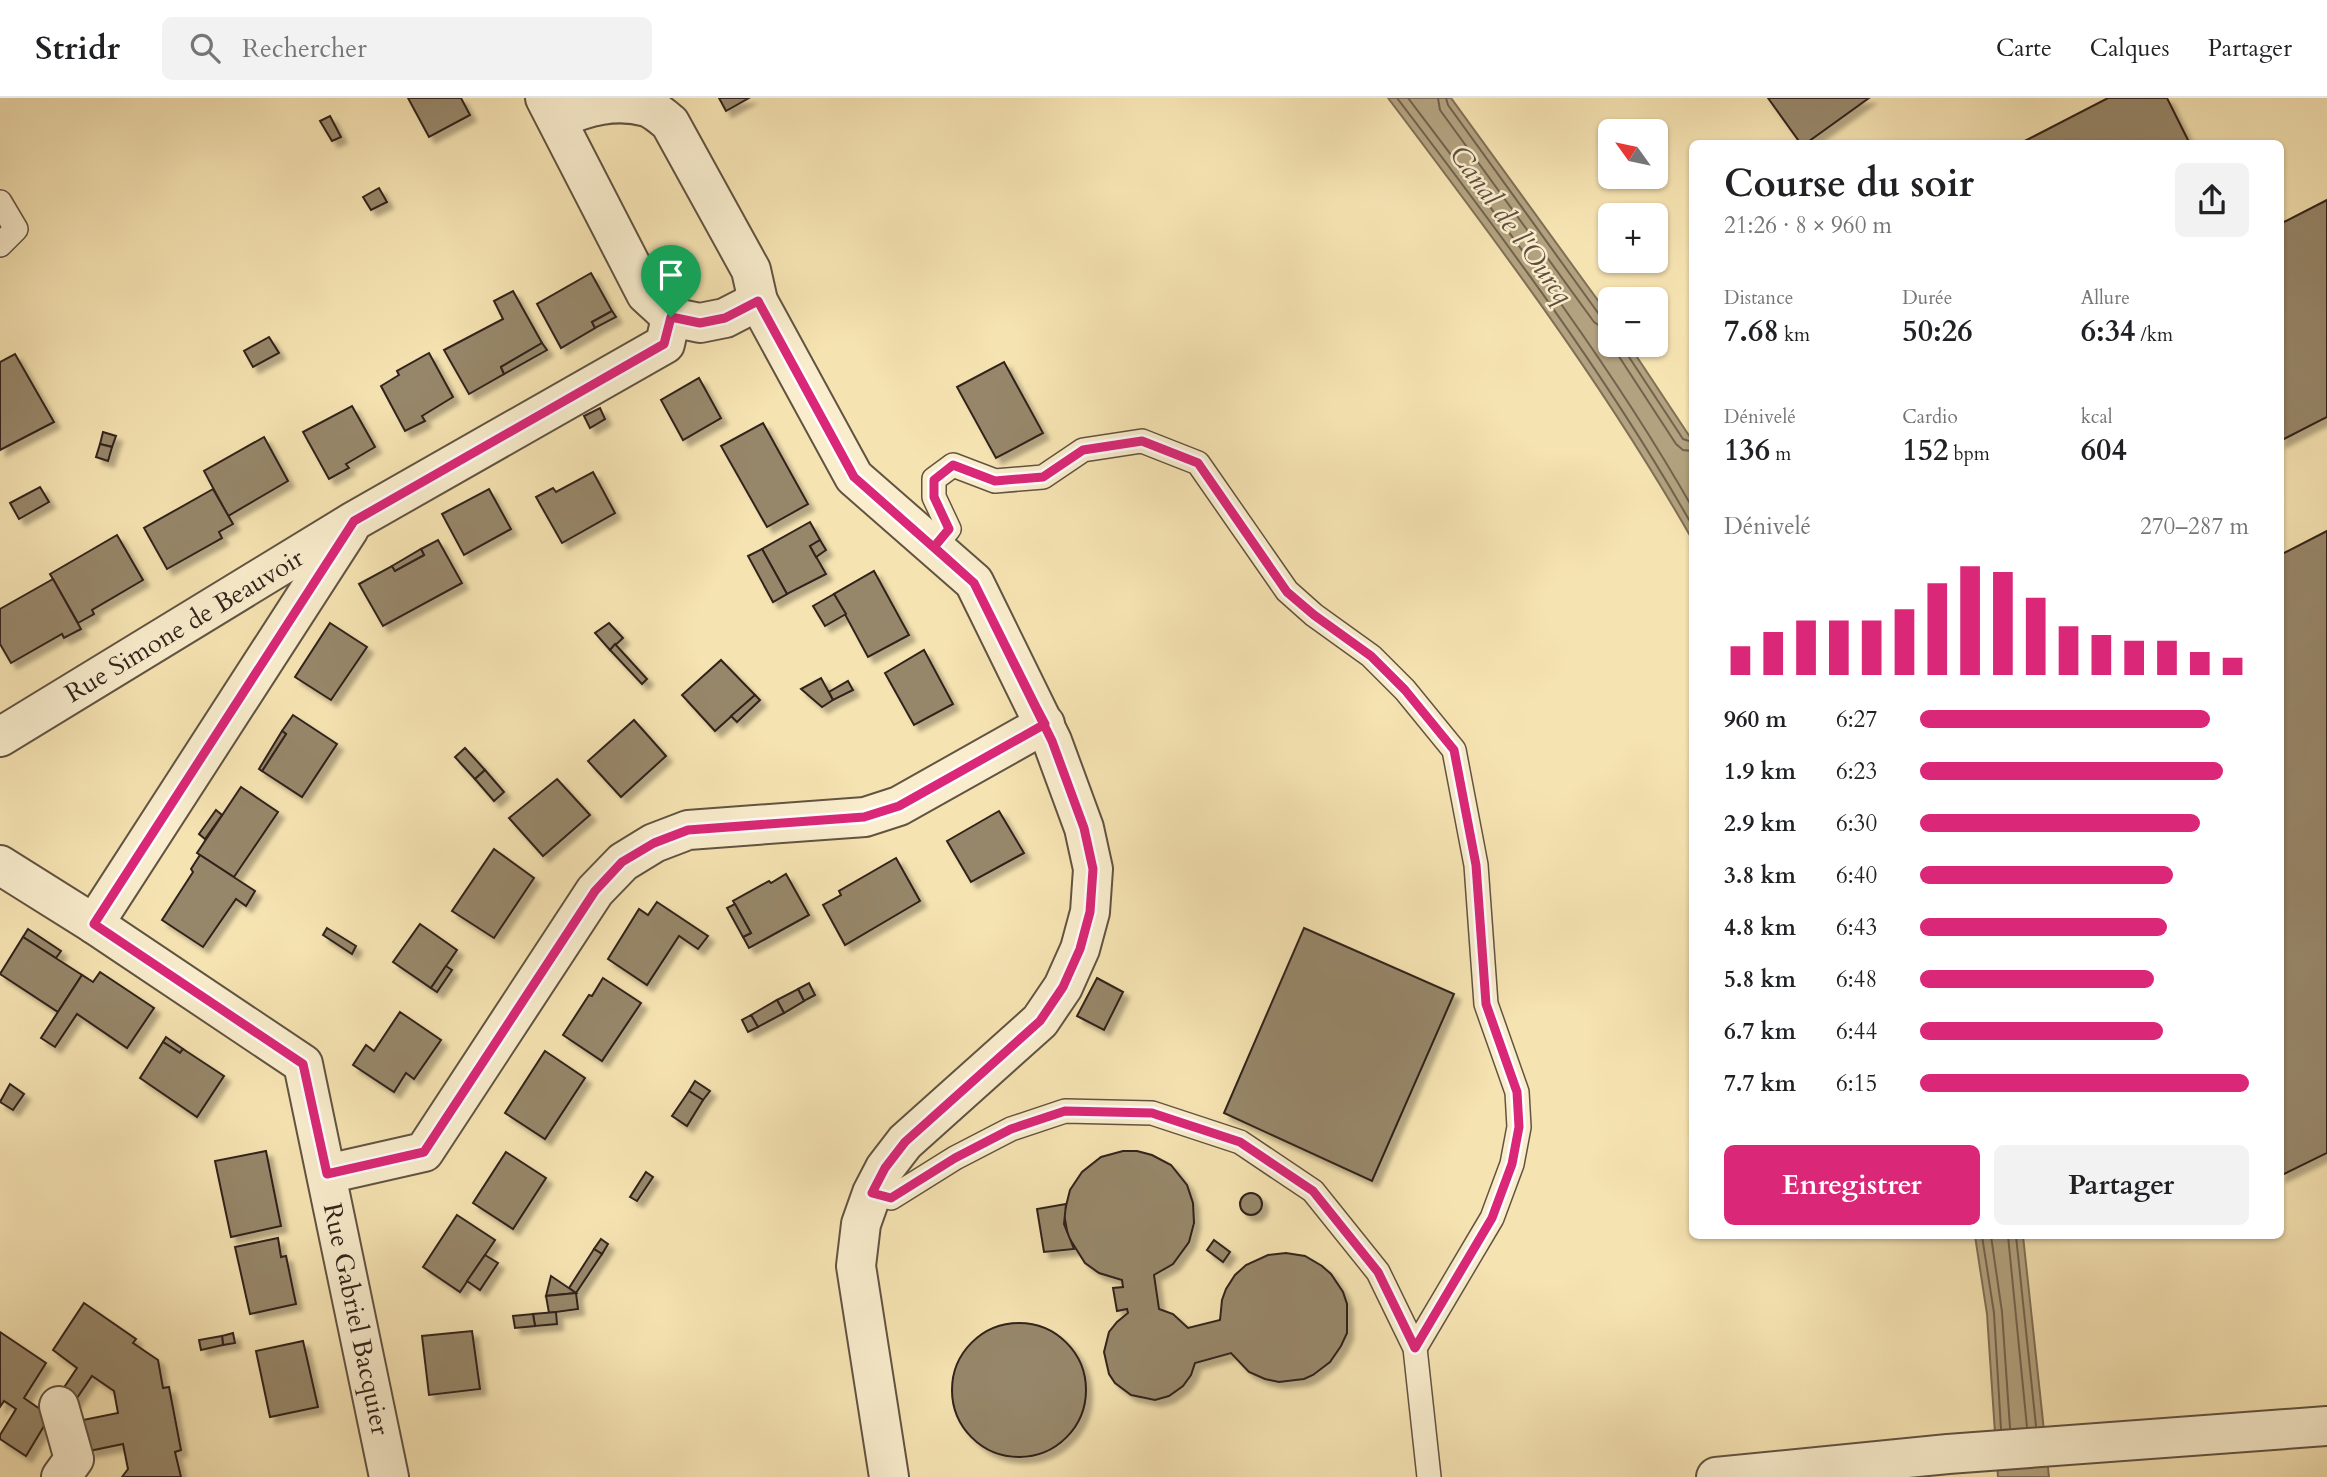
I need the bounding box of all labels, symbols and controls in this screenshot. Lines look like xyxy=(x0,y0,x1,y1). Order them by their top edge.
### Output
search box xyxy=(162,17,652,80)
text: Stridr xyxy=(35,26,120,71)
icon: search xyxy=(186,29,224,67)
text: Rechercher xyxy=(242,31,367,66)
text: Carte xyxy=(1996,32,2052,65)
text: Calques xyxy=(2090,32,2170,65)
text: Partager xyxy=(2208,32,2292,65)
north arrow xyxy=(1598,119,1668,189)
map controls xyxy=(1598,119,1668,357)
water label: Canal de l'Ourcq xyxy=(1441,137,1582,312)
text: Course du soir xyxy=(1724,158,1974,210)
button: share xyxy=(2175,163,2249,237)
button: + xyxy=(1598,203,1668,273)
text: 21:26 · 8 × 960 m xyxy=(1724,210,1892,241)
pin xyxy=(641,245,701,317)
icon: arrive xyxy=(652,256,690,294)
text: Distance xyxy=(1724,285,1793,311)
text: Durée xyxy=(1902,285,1952,311)
text: Allure xyxy=(2081,285,2130,311)
button: − xyxy=(1598,287,1668,357)
text: 7.68 xyxy=(1724,311,1779,352)
text: 50:26 xyxy=(1902,311,1973,352)
text: 6:34 xyxy=(2081,311,2135,352)
text: km xyxy=(1779,322,1810,348)
text: /km xyxy=(2135,322,2173,348)
text: Dénivelé xyxy=(1724,404,1796,430)
text: Cardio xyxy=(1902,404,1958,430)
text: kcal xyxy=(2081,404,2113,430)
text: 136 xyxy=(1724,430,1770,471)
text: 152 xyxy=(1902,430,1948,471)
text: 604 xyxy=(2081,430,2127,471)
text: m xyxy=(1770,441,1791,467)
text: bpm xyxy=(1948,441,1990,467)
text: Dénivelé xyxy=(1724,511,1811,542)
text: 270–287 m xyxy=(2140,511,2249,542)
street label: Rue Simone de Beauvoir xyxy=(58,540,311,711)
text: 960 m xyxy=(1724,704,1787,735)
text: 6:27 xyxy=(1836,704,1877,735)
text: 1.9 km xyxy=(1724,756,1796,787)
text: 6:23 xyxy=(1836,756,1877,787)
text: 2.9 km xyxy=(1724,808,1796,839)
text: 6:30 xyxy=(1836,808,1877,839)
text: 3.8 km xyxy=(1724,860,1796,891)
text: 6:40 xyxy=(1836,860,1877,891)
text: 4.8 km xyxy=(1724,912,1796,943)
text: 6:43 xyxy=(1836,912,1877,943)
text: 5.8 km xyxy=(1724,964,1796,995)
text: 6:48 xyxy=(1836,964,1877,995)
text: 6.7 km xyxy=(1724,1016,1796,1047)
text: 6:44 xyxy=(1836,1016,1877,1047)
text: 7.7 km xyxy=(1724,1068,1796,1099)
text: 6:15 xyxy=(1836,1068,1877,1099)
button: Enregistrer xyxy=(1724,1145,1980,1225)
button: Partager xyxy=(1994,1145,2249,1225)
street label: Rue Gabriel Bacquier xyxy=(315,1200,398,1439)

